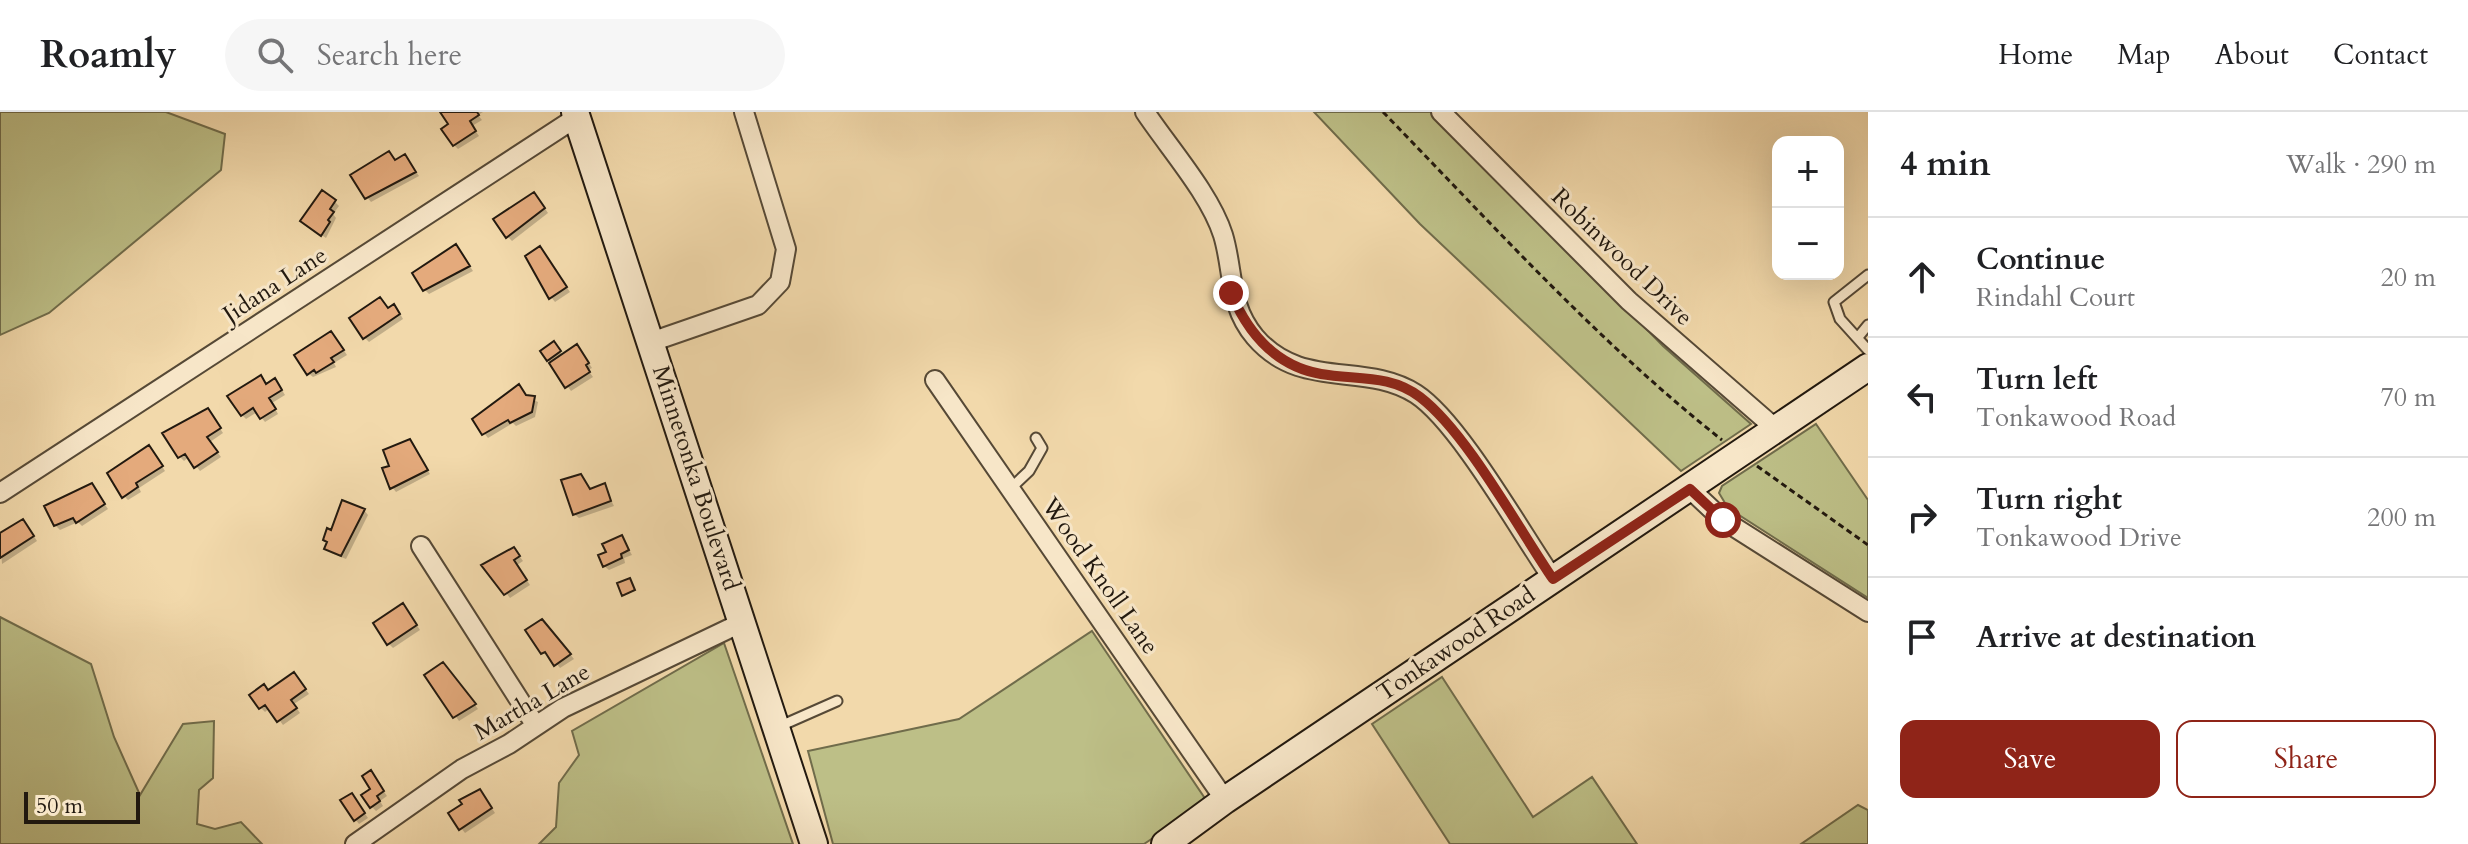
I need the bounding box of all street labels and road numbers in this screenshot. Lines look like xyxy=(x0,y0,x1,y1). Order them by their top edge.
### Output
street label: Robinwood Drive xyxy=(1544,181,1700,333)
street label: Jidana Lane xyxy=(214,239,333,333)
street label: Minnetonka Boulevard xyxy=(644,361,748,595)
street label: Wood Knoll Lane xyxy=(1033,490,1166,661)
street label: Tonkawood Road xyxy=(1370,579,1542,709)
street label: Martha Lane xyxy=(468,656,596,748)

